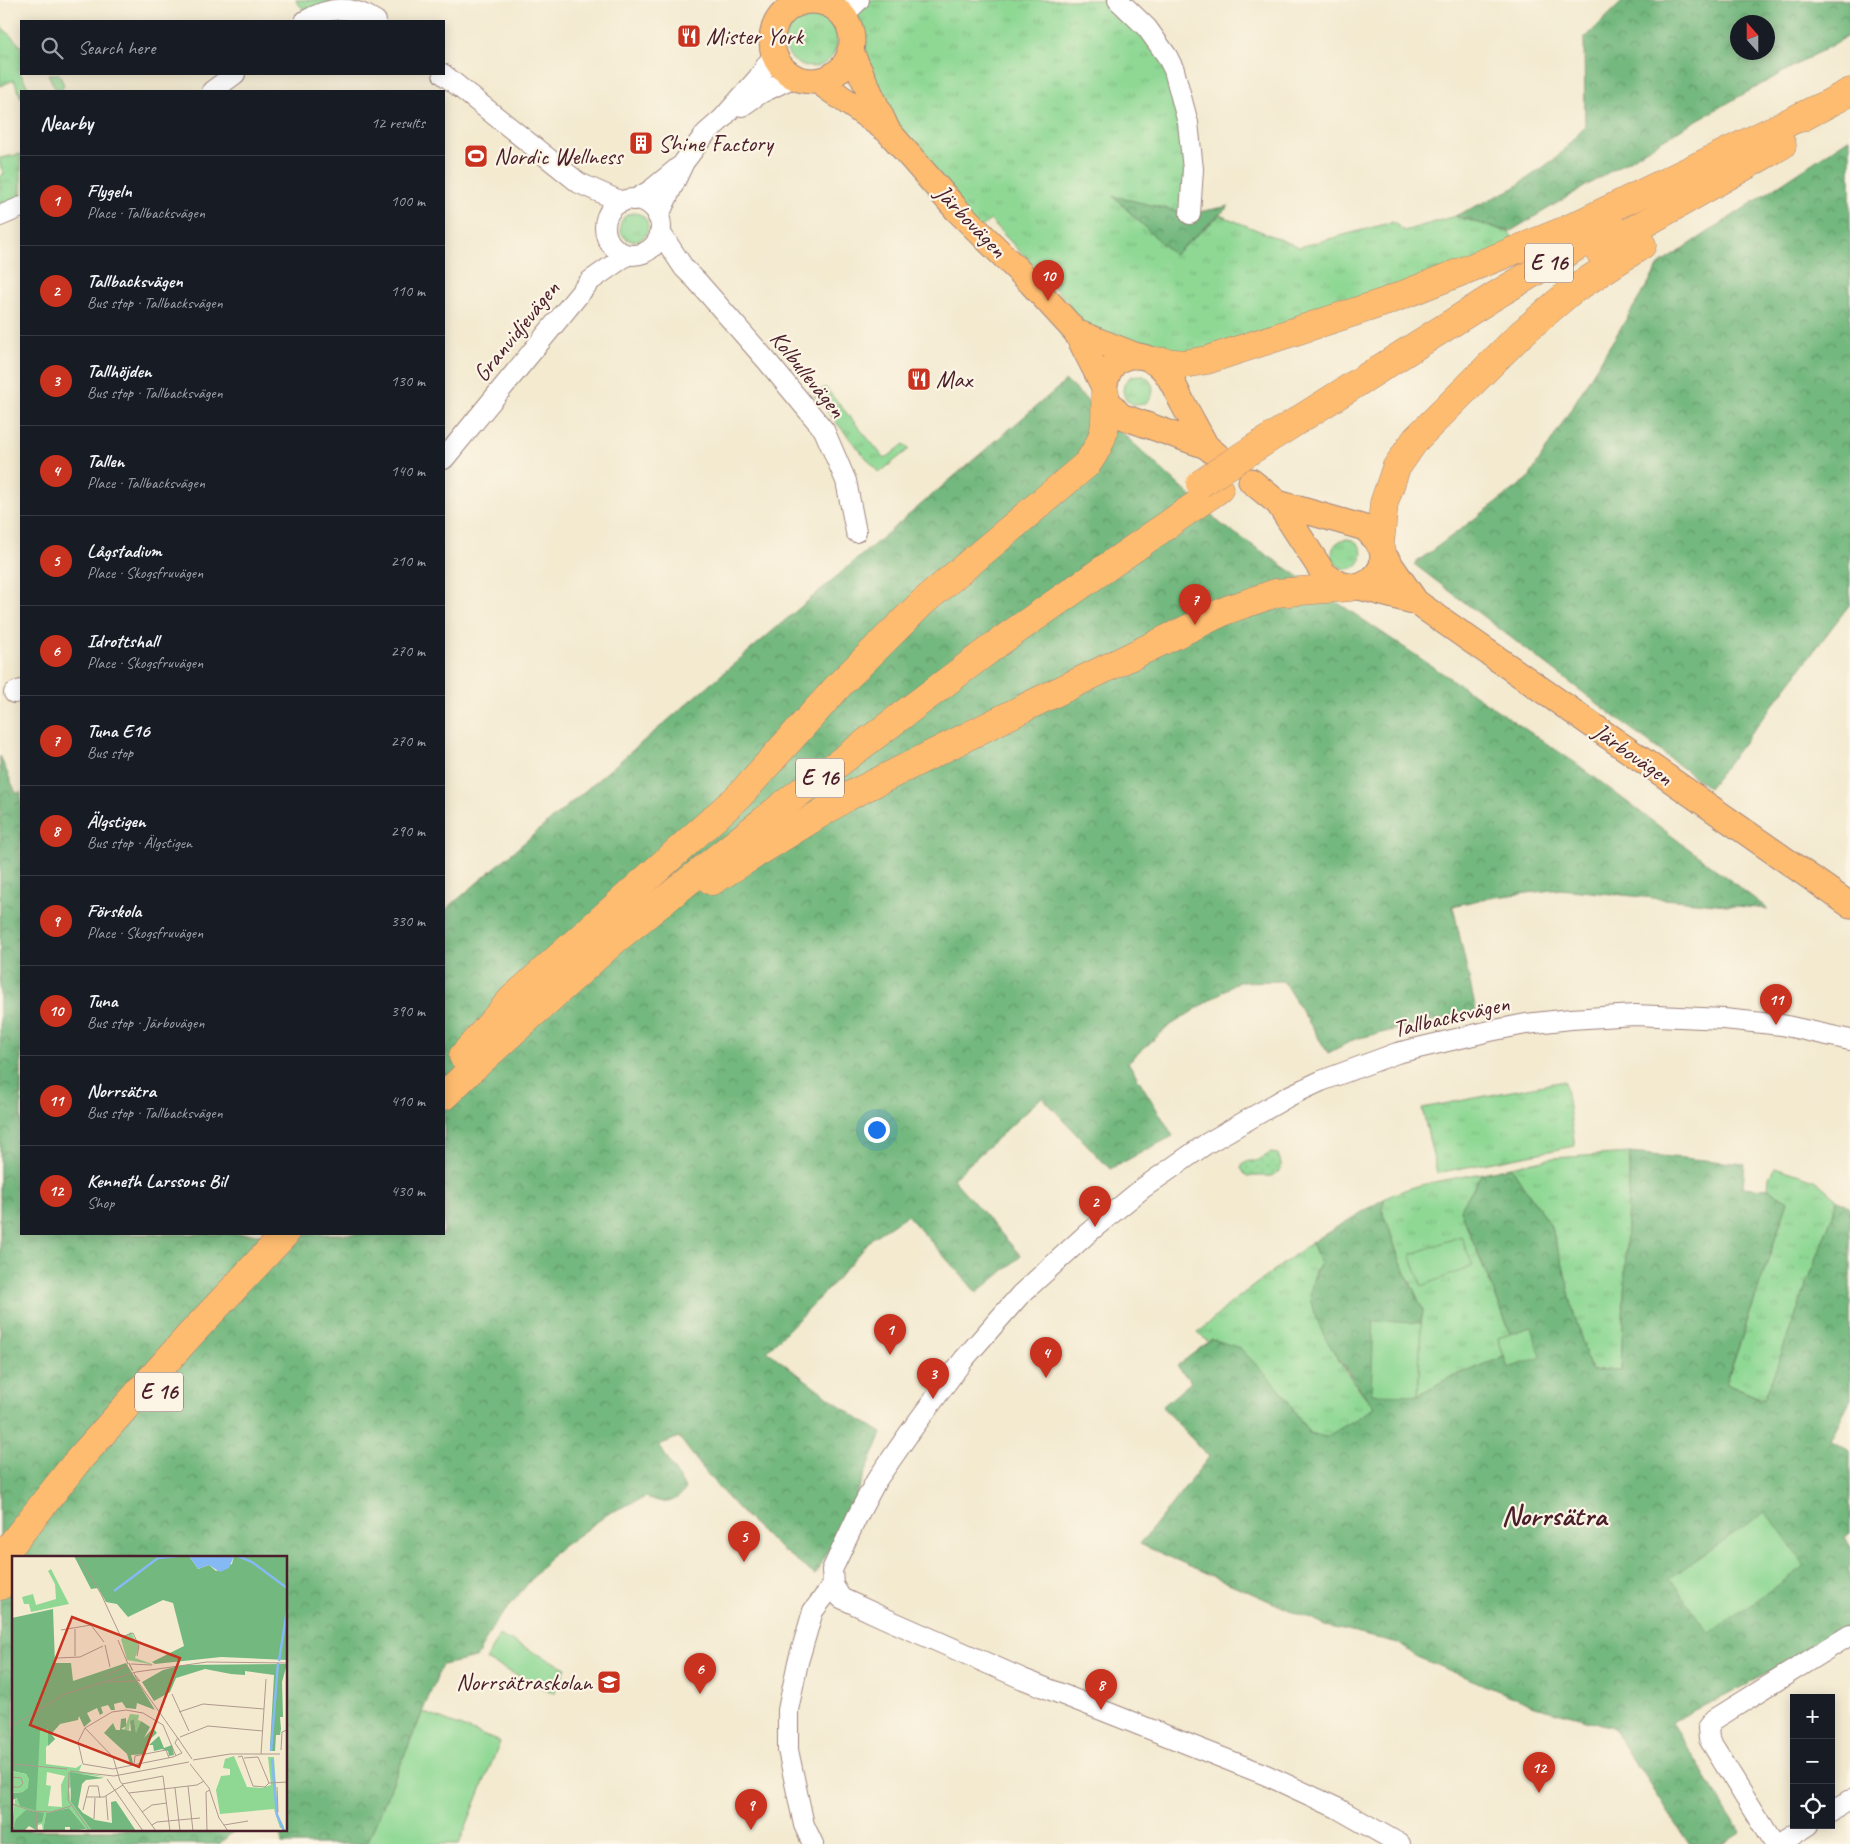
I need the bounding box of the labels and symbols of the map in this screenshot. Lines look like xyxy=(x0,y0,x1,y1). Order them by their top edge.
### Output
north arrow xyxy=(1730,15,1775,60)
place label: Mister York xyxy=(706,21,805,51)
restaurant icon: Mister York xyxy=(676,23,702,49)
place label: Shine Factory xyxy=(658,128,774,158)
building icon: Shine Factory xyxy=(628,130,654,156)
place label: Nordic Wellness xyxy=(494,141,624,171)
sports icon: Nordic Wellness xyxy=(463,143,489,169)
street label: Järbovägen xyxy=(928,177,1014,264)
road number: E 16 xyxy=(1525,244,1573,282)
pin: 10 xyxy=(1032,260,1064,301)
street label: Granvidjevägen xyxy=(466,274,566,388)
street label: Kolbullevägen xyxy=(764,324,853,424)
place label: Max xyxy=(936,364,974,394)
restaurant icon: Max xyxy=(906,366,932,392)
pin: 7 xyxy=(1179,584,1211,625)
street label: Järbovägen xyxy=(1586,715,1679,792)
road number: E 16 xyxy=(796,758,844,798)
pin: 11 xyxy=(1760,984,1792,1025)
street label: Tallbacksvägen xyxy=(1390,988,1512,1044)
your location xyxy=(864,1117,890,1143)
pin: 2 xyxy=(1079,1186,1111,1227)
pin: 1 xyxy=(874,1314,906,1355)
pin: 4 xyxy=(1030,1337,1062,1378)
pin: 3 xyxy=(917,1358,949,1399)
road number: E 16 xyxy=(135,1372,183,1411)
district label: Norrsätra xyxy=(1501,1497,1609,1534)
pin: 5 xyxy=(728,1521,760,1562)
inset map xyxy=(12,1556,288,1832)
pin: 6 xyxy=(684,1653,716,1694)
place label: Norrsätraskolan xyxy=(456,1667,593,1697)
school or university icon: Norrsätraskolan xyxy=(596,1669,622,1695)
pin: 8 xyxy=(1085,1669,1117,1710)
pin: 12 xyxy=(1523,1752,1555,1793)
pin: 9 xyxy=(735,1789,767,1830)

